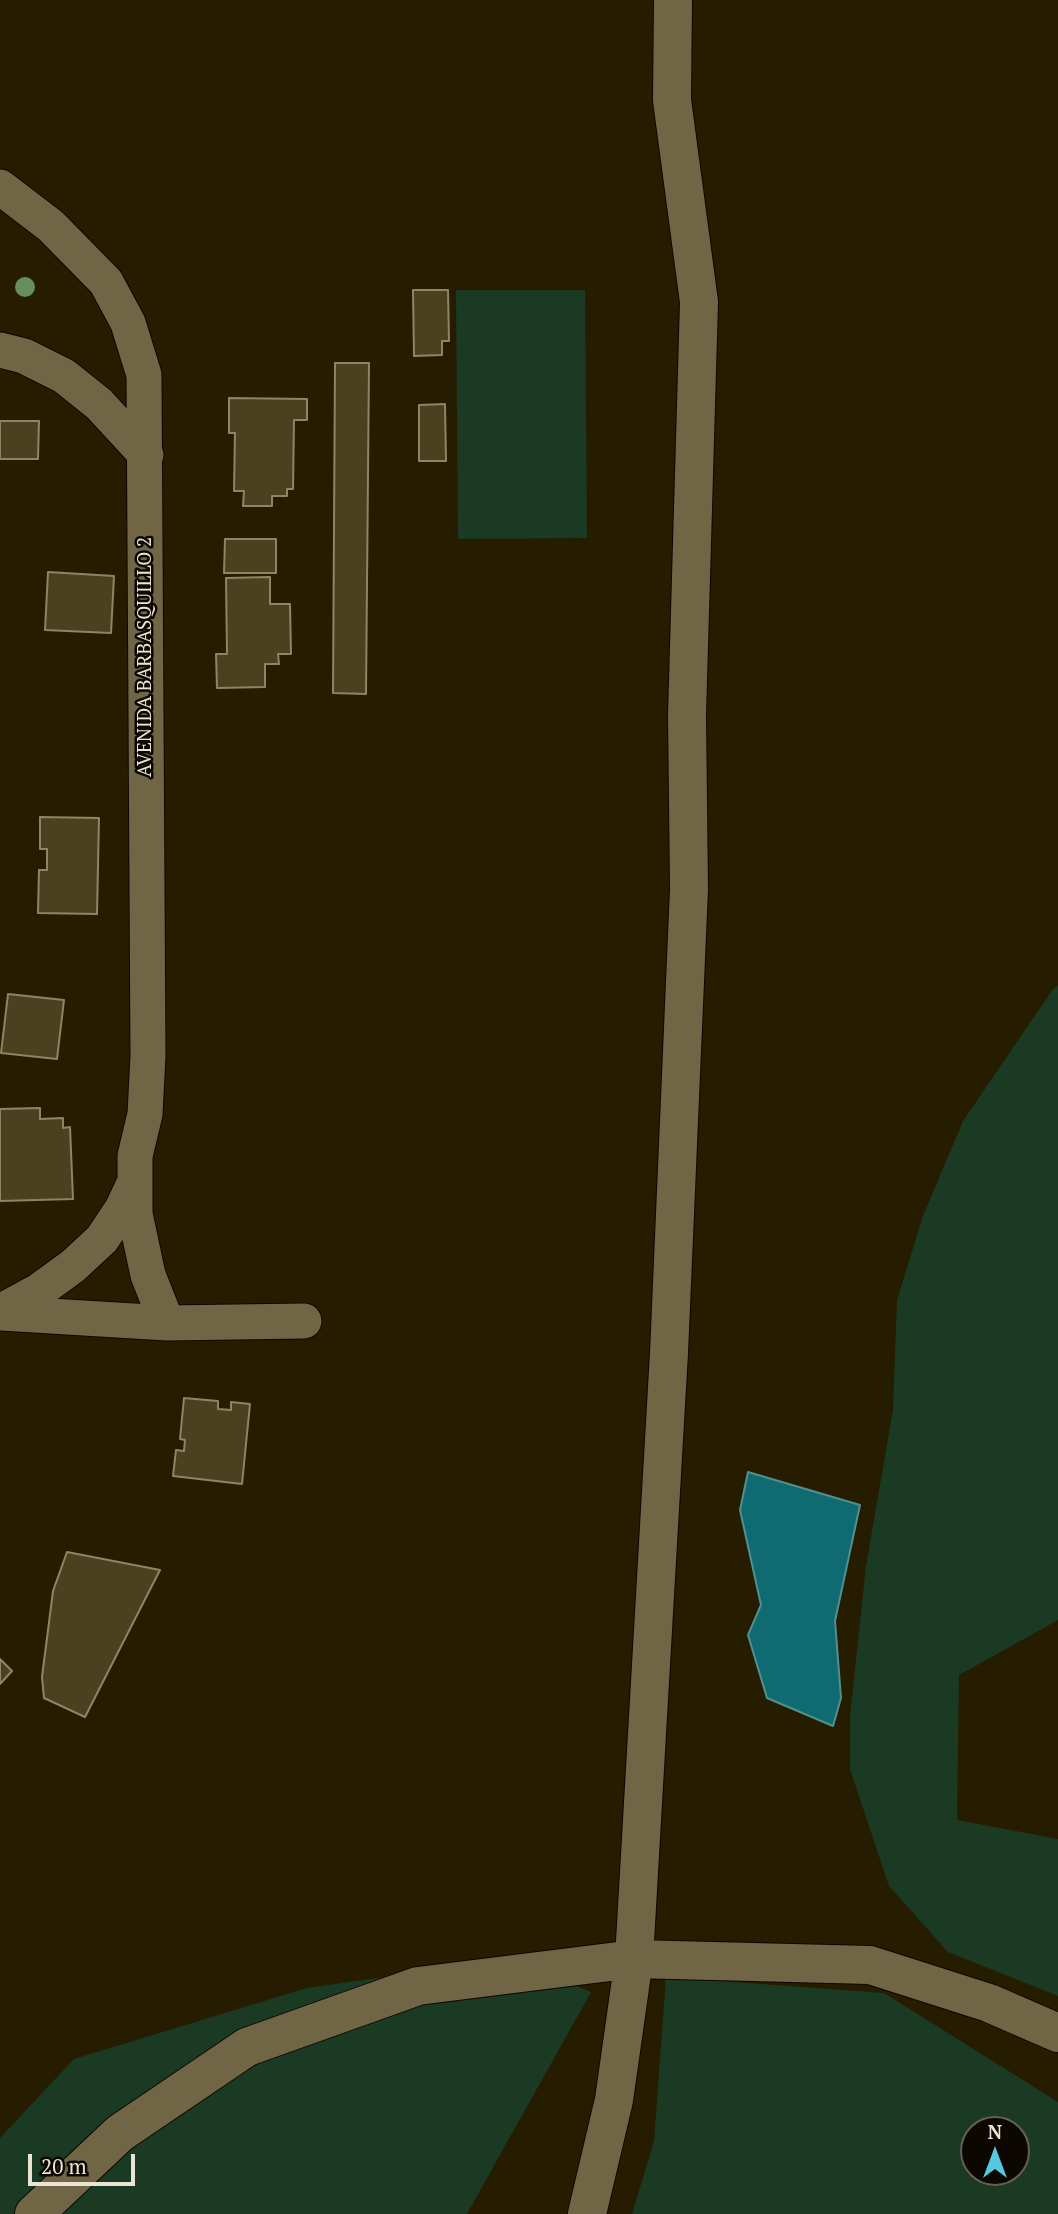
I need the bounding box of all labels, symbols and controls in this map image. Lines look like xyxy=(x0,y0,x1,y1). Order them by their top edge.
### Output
street label: AVENIDA BARBASQUILLO 2 xyxy=(135,537,157,777)
north arrow xyxy=(960,2116,1030,2186)
text: N xyxy=(988,2119,1002,2144)
scale bar xyxy=(32,2140,138,2184)
text: 20 m xyxy=(41,2152,87,2180)

